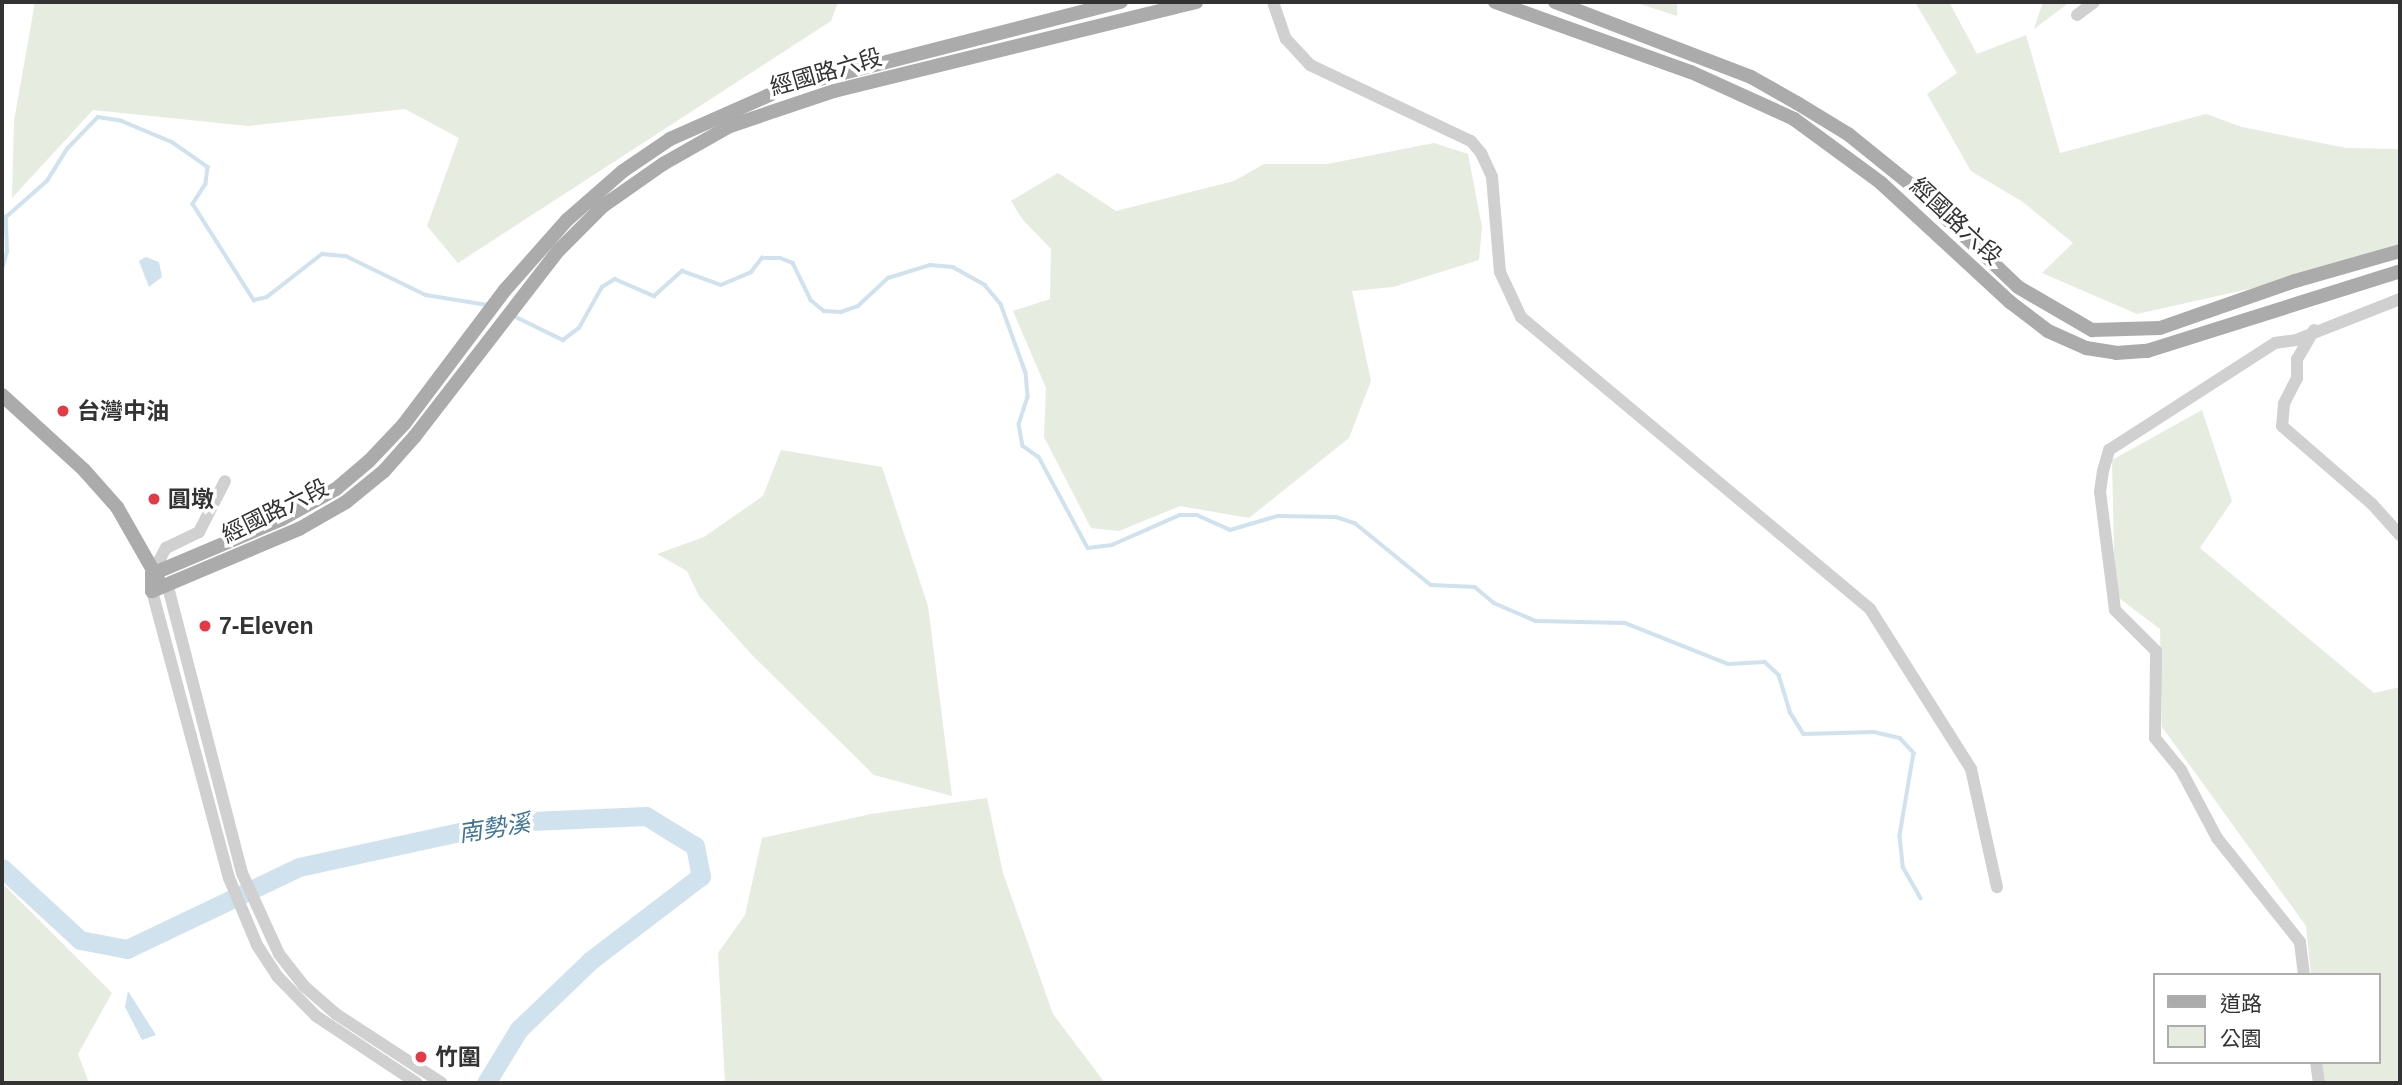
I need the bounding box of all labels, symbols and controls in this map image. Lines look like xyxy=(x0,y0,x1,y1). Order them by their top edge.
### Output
street label: 經國路六段 xyxy=(767,43,885,101)
street label: 經國路六段 xyxy=(1905,172,2007,270)
place label: 台灣中油 xyxy=(77,397,169,425)
marker: 台灣中油 xyxy=(55,403,71,419)
street label: 經國路六段 xyxy=(217,473,333,549)
place label: 圓墩 xyxy=(168,485,214,513)
marker: 圓墩 xyxy=(146,491,162,507)
place label: 7-Eleven xyxy=(219,612,314,640)
marker: 7-Eleven xyxy=(197,618,213,634)
water label: 南勢溪 xyxy=(456,808,532,848)
legend xyxy=(2154,973,2381,1064)
text: 道路 xyxy=(2220,992,2262,1015)
text: 公園 xyxy=(2220,1027,2262,1050)
place label: 竹圍 xyxy=(435,1043,481,1071)
marker: 竹圍 xyxy=(413,1049,429,1065)

